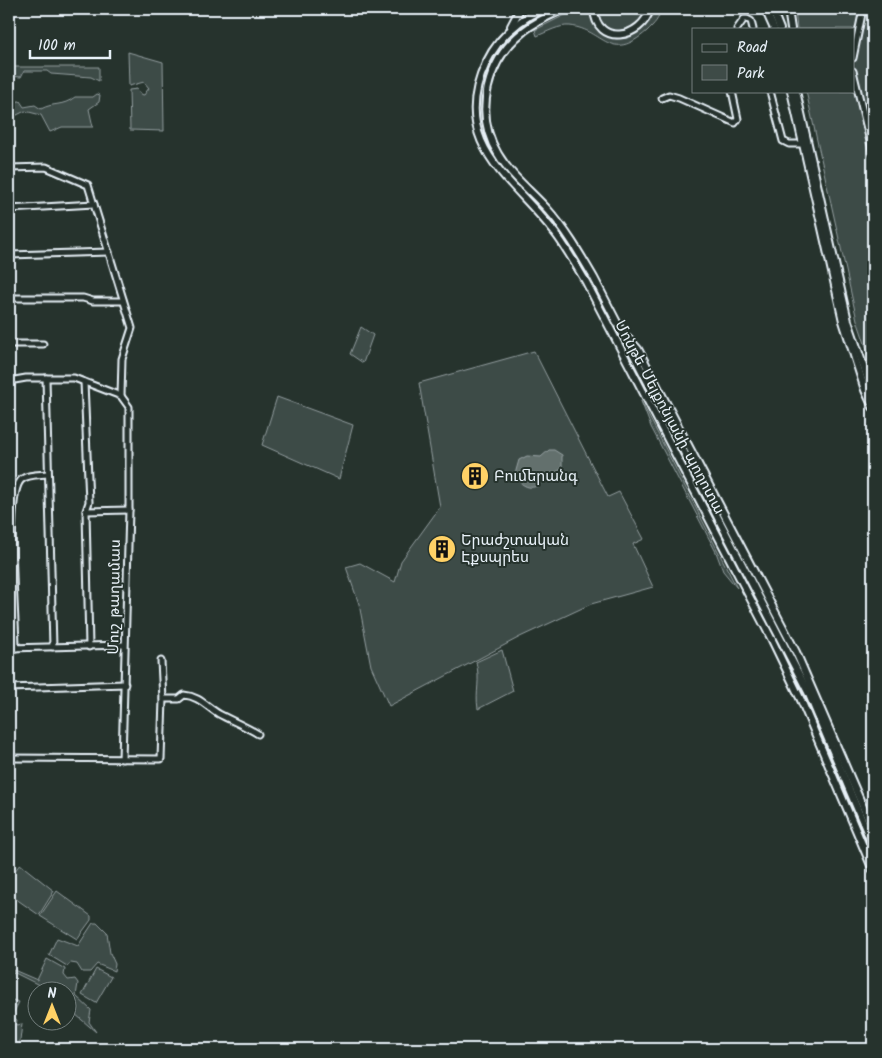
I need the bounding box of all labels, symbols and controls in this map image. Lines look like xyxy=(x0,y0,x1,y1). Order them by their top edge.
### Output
scale bar xyxy=(30,28,110,60)
legend xyxy=(692,28,854,92)
text: 100 m xyxy=(38,34,76,58)
text: Road xyxy=(737,36,768,60)
text: Park xyxy=(737,62,765,86)
street label: Մոնթե Մելքոնյանի պողոտա xyxy=(608,316,731,519)
building icon: Բումերանգ xyxy=(460,461,490,491)
place label: Բումերանգ xyxy=(494,465,578,489)
place label: Երաժշտական Էքսպրես xyxy=(461,529,569,570)
building icon: Երաժշտական Էքսպրես xyxy=(427,534,457,564)
street label: Մուշ թաղամաս xyxy=(102,539,128,655)
north arrow xyxy=(28,980,78,1030)
text: N xyxy=(48,983,57,1005)

